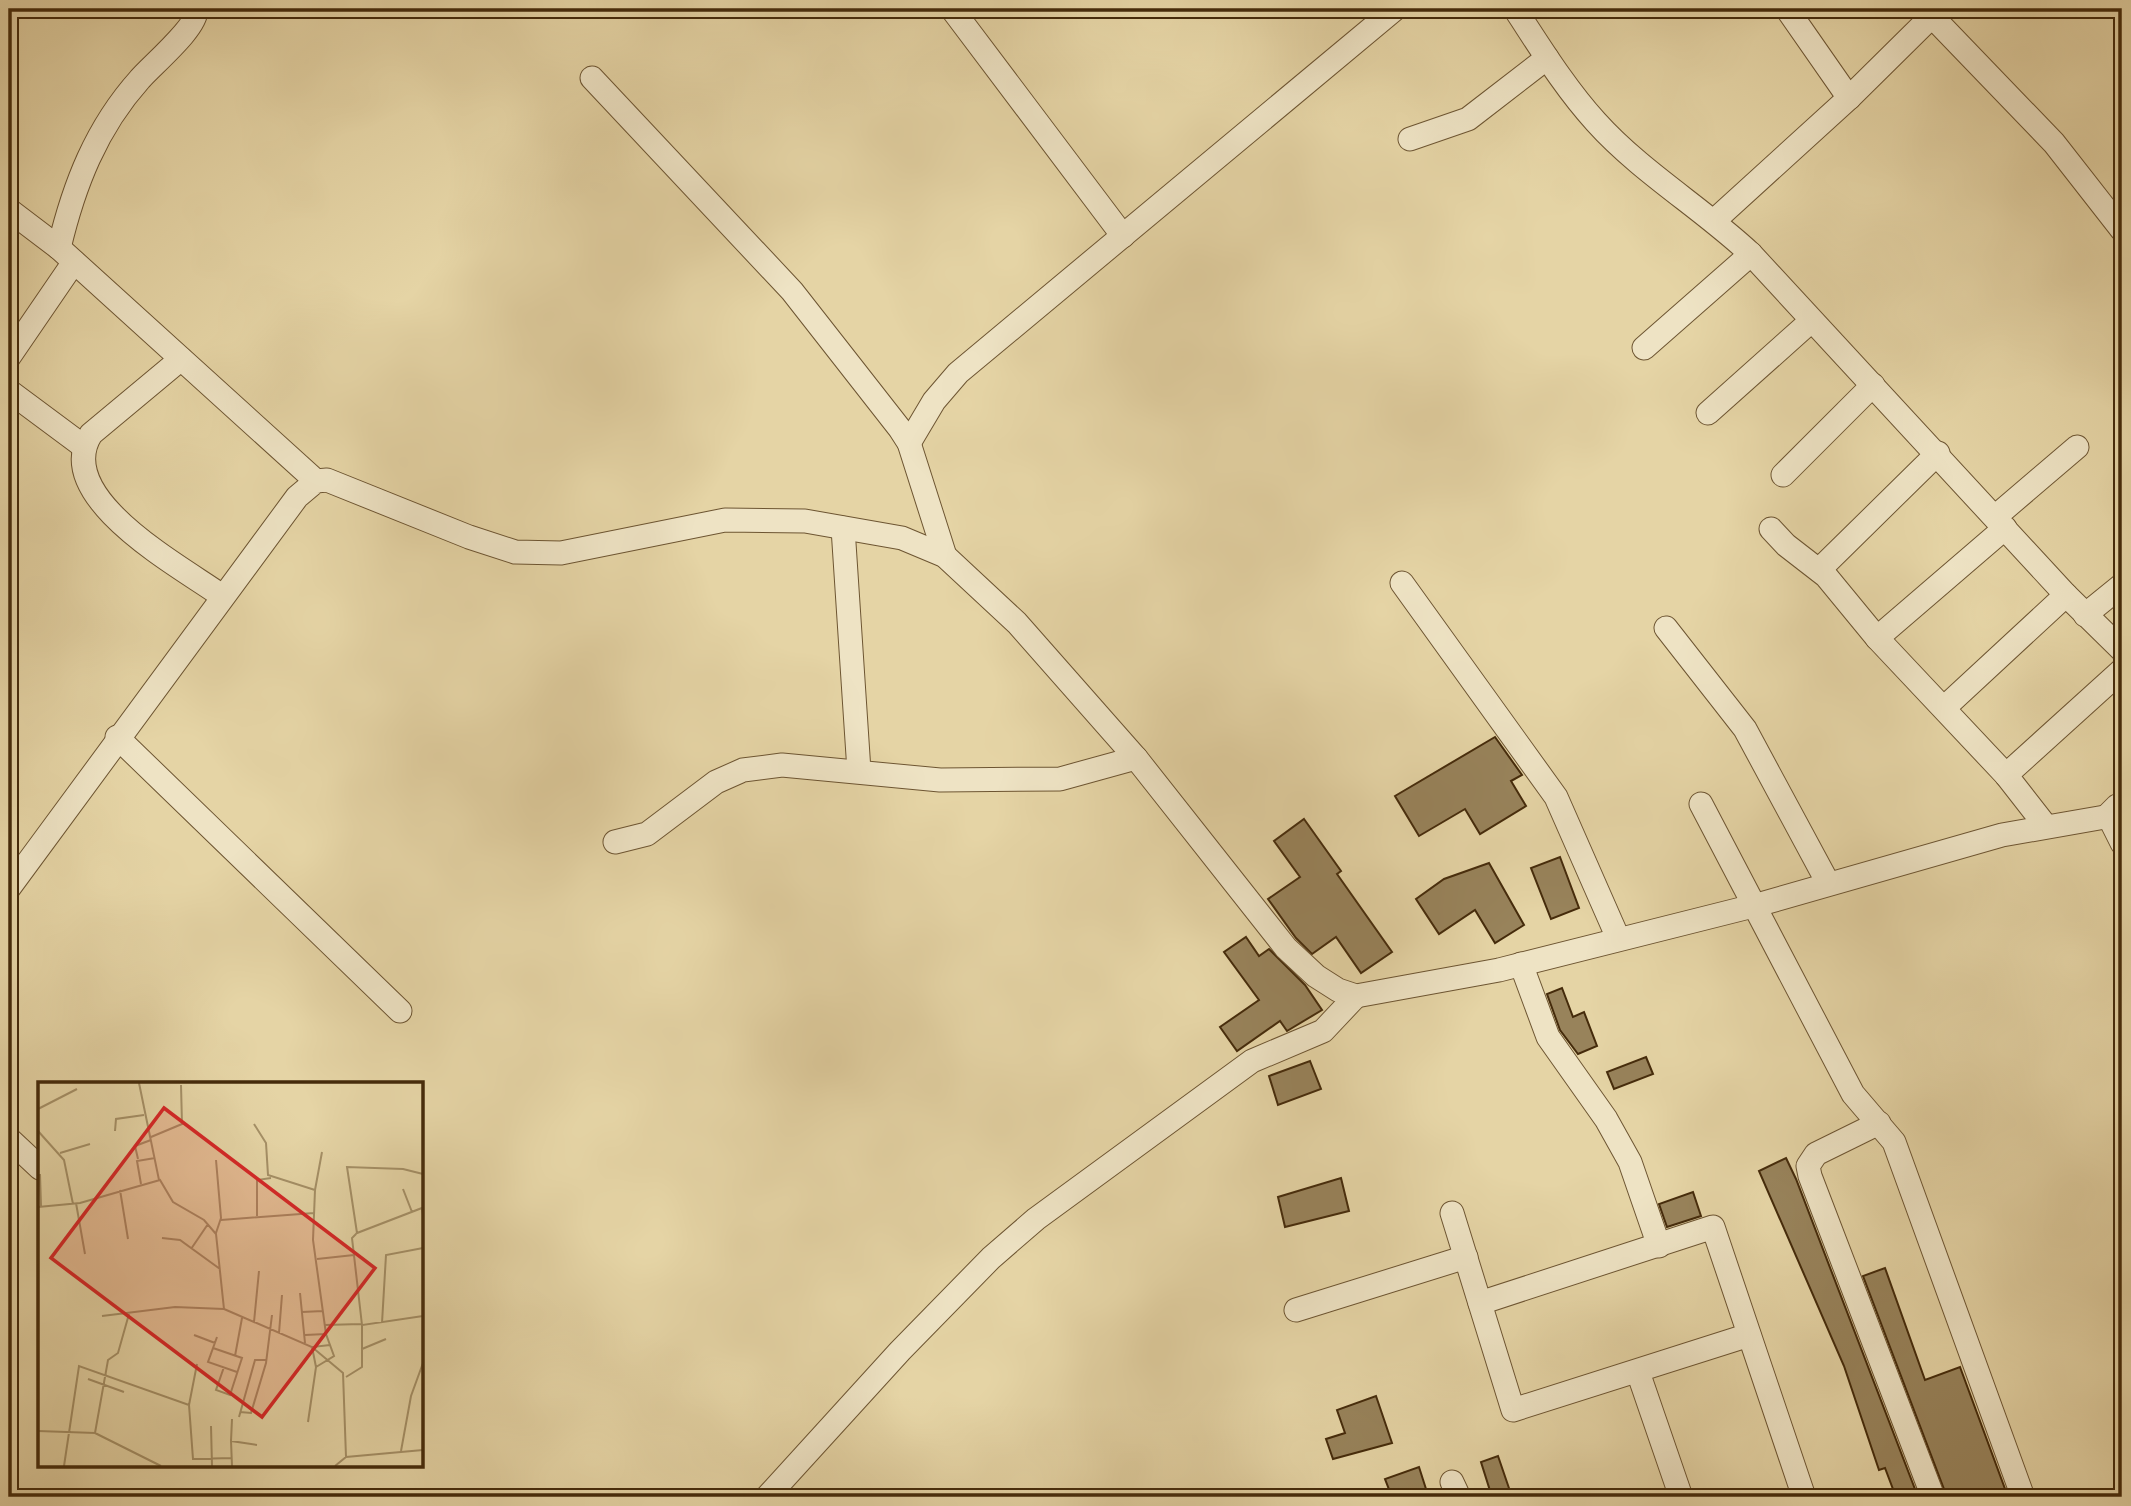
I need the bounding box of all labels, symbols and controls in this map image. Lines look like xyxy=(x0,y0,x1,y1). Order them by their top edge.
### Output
inset map xyxy=(38,1082,424,1468)

